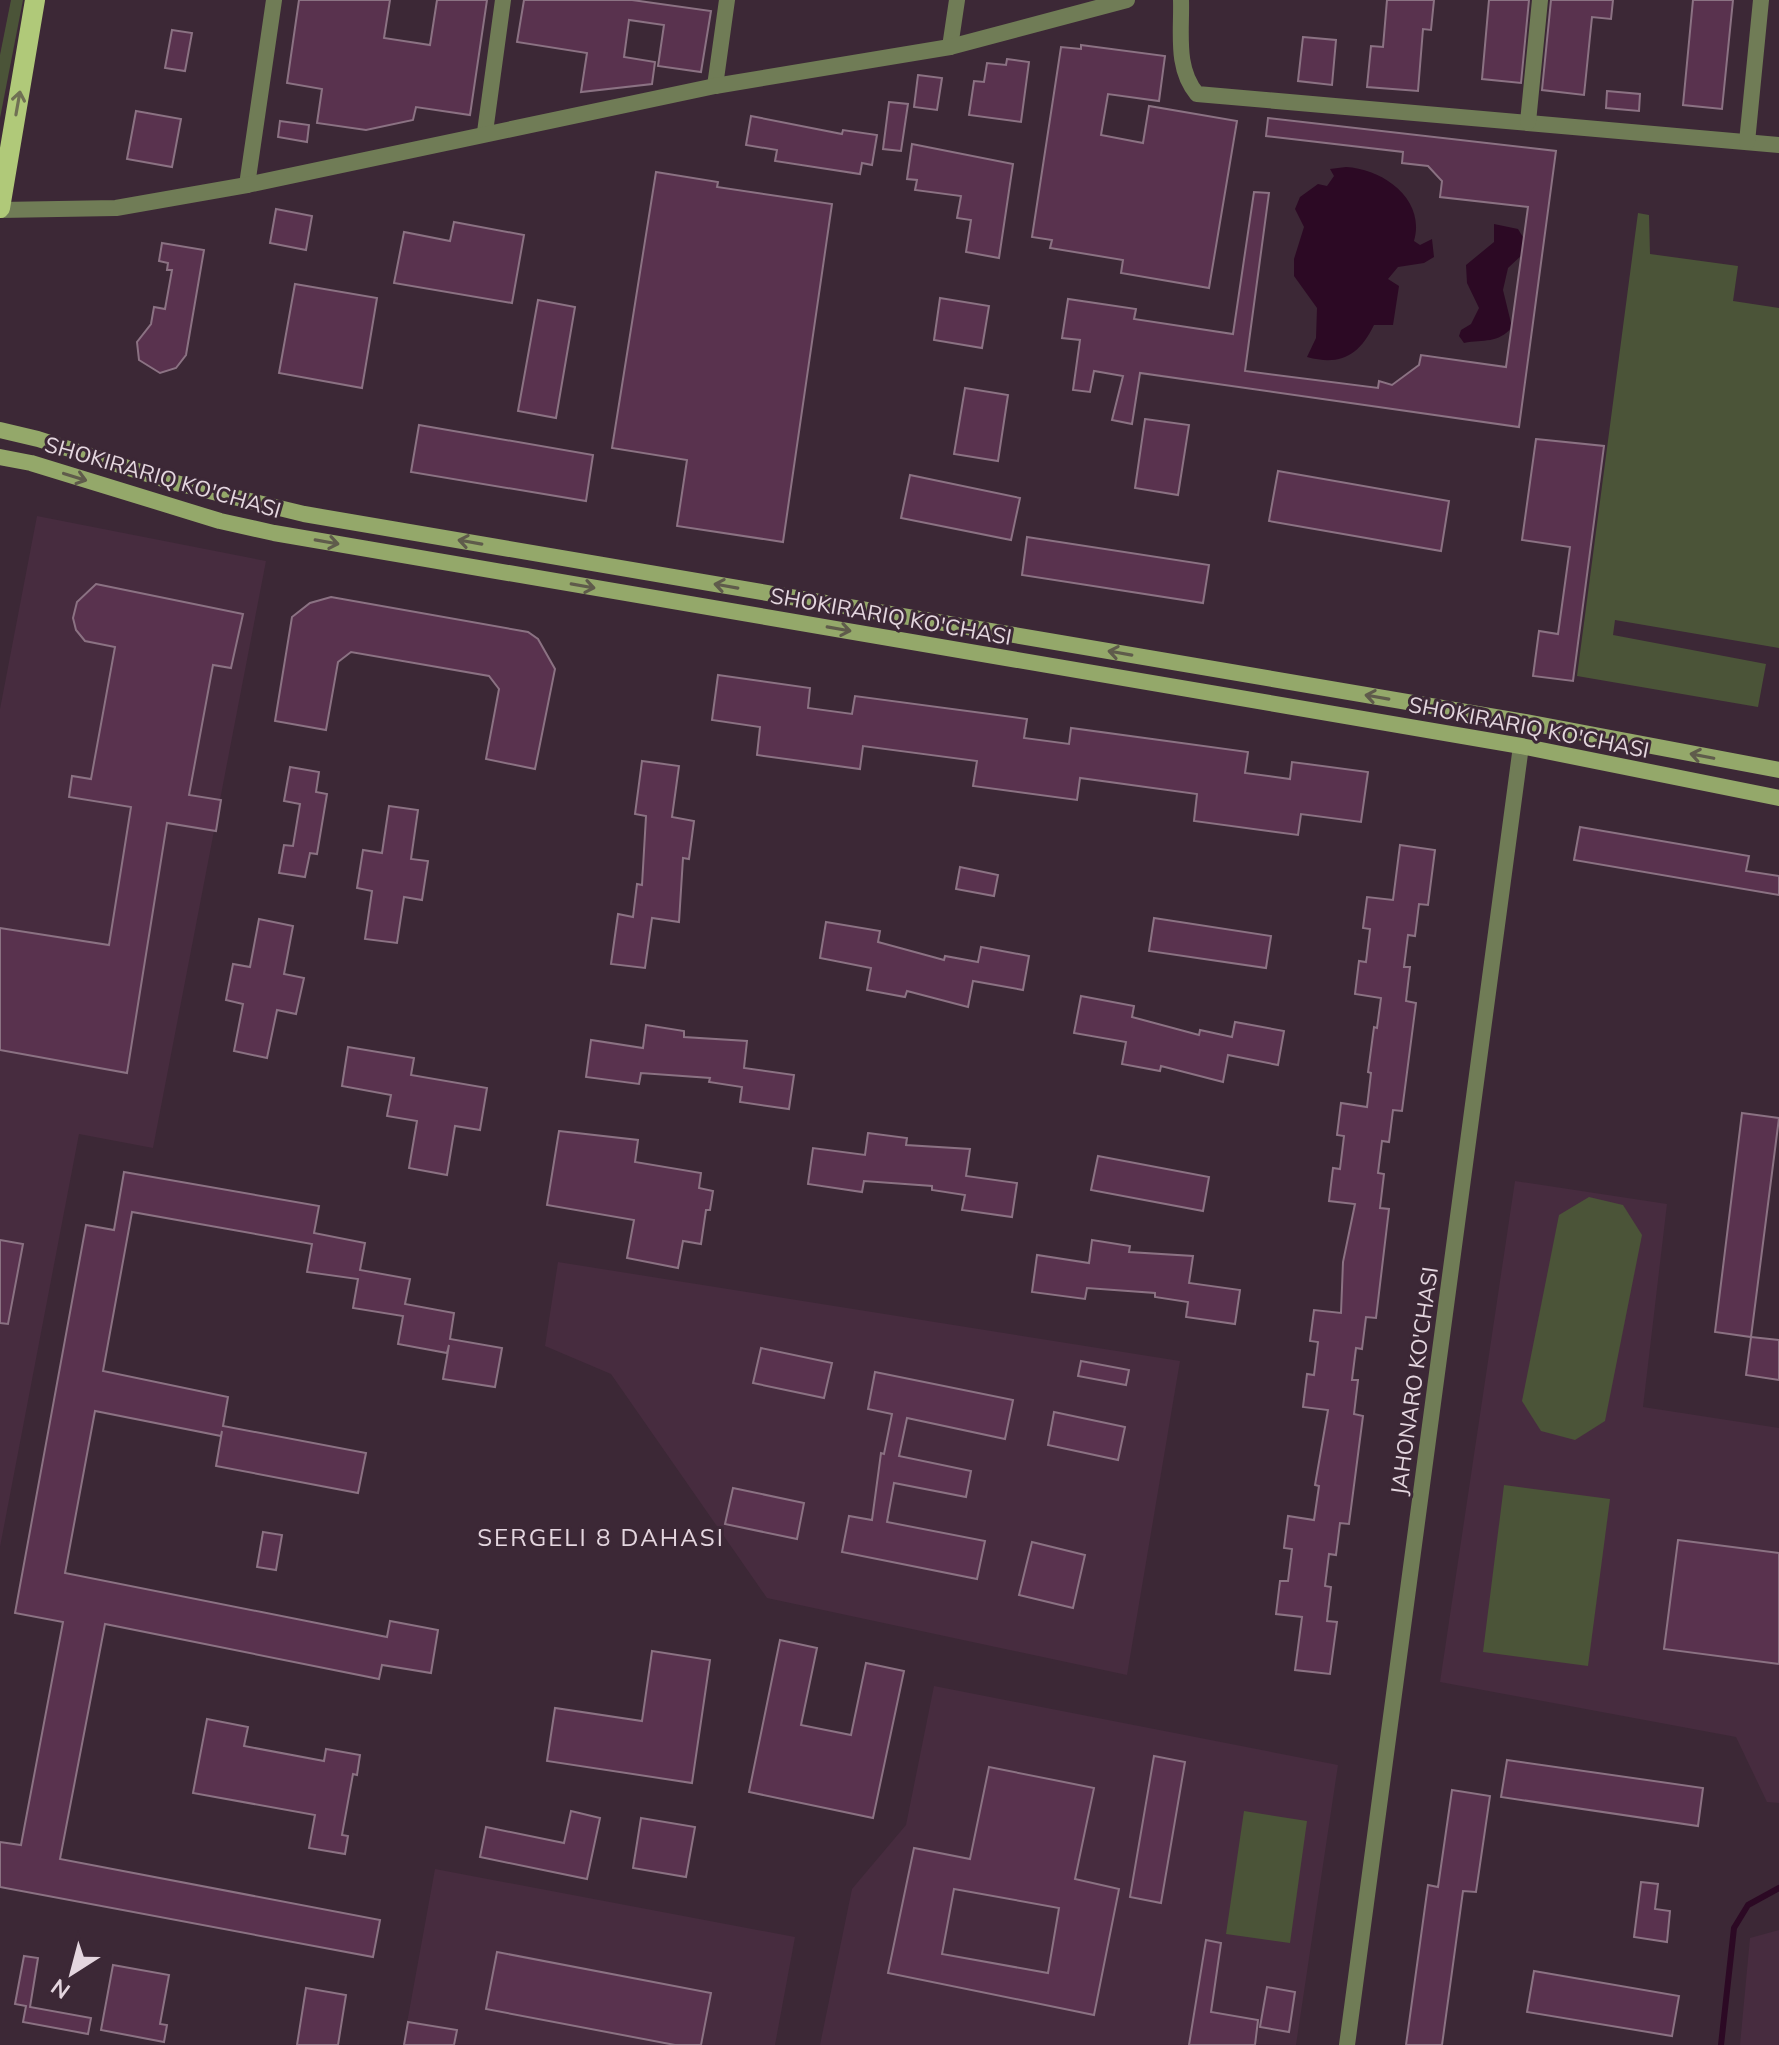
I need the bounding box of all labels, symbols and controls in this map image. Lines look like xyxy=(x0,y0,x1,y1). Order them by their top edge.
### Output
one-way arrow xyxy=(11,91,26,117)
street label: SHOKIRARIQ KO'CHASI xyxy=(42,430,284,524)
one-way arrow xyxy=(62,470,88,485)
one-way arrow xyxy=(458,534,483,549)
one-way arrow xyxy=(314,535,339,550)
one-way arrow xyxy=(714,578,739,593)
one-way arrow xyxy=(570,579,595,594)
street label: SHOKIRARIQ KO'CHASI xyxy=(768,581,1014,651)
one-way arrow xyxy=(826,623,851,638)
one-way arrow xyxy=(1108,645,1134,660)
one-way arrow xyxy=(1364,689,1390,704)
street label: SHOKIRARIQ KO'CHASI xyxy=(1406,690,1652,764)
one-way arrow xyxy=(1690,747,1716,762)
street label: JAHONARO KO'CHASI xyxy=(1384,1265,1444,1497)
district label: SERGELI 8 DAHASI xyxy=(477,1522,725,1552)
north arrow xyxy=(32,1933,112,2013)
text: N xyxy=(45,1973,75,2005)

